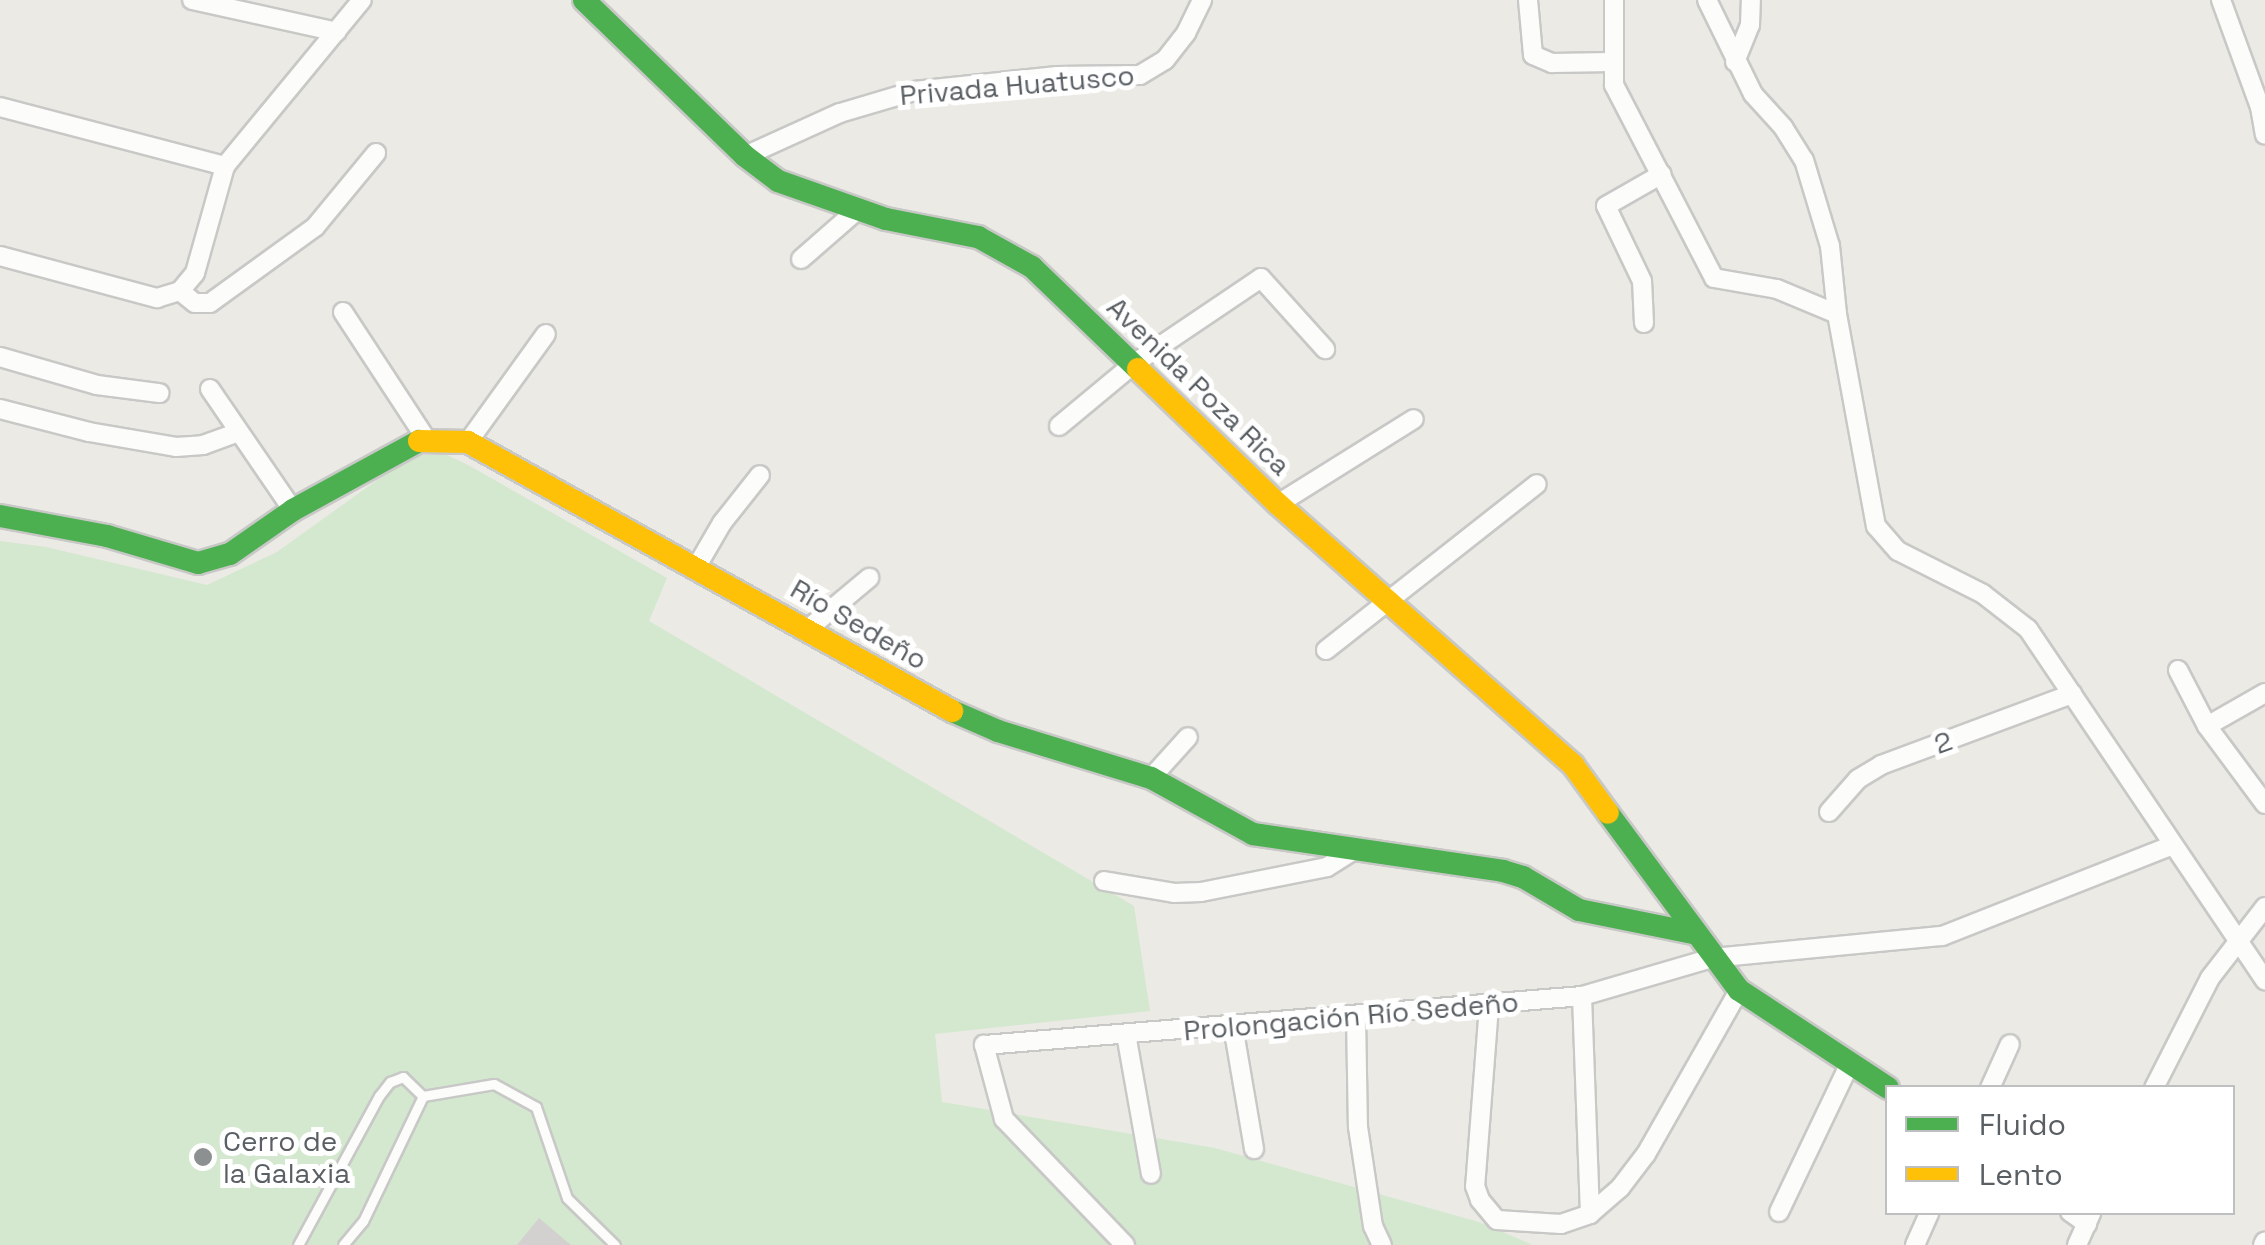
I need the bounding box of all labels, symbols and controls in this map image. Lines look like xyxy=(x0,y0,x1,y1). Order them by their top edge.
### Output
street label: Privada Huatusco xyxy=(898,58,1136,112)
street label: Avenida Poza Rica xyxy=(1100,290,1298,482)
street label: Río Sedeño xyxy=(785,571,933,677)
street label: 2 xyxy=(1929,723,1957,761)
street label: Prolongación Río Sedeño xyxy=(1182,985,1520,1047)
legend xyxy=(1885,1085,2235,1215)
text: Fluido xyxy=(1979,1105,2066,1144)
place label: Cerro de la Galaxia xyxy=(223,1124,350,1190)
marker: Cerro de la Galaxia xyxy=(192,1146,214,1168)
text: Lento xyxy=(1979,1155,2063,1194)

